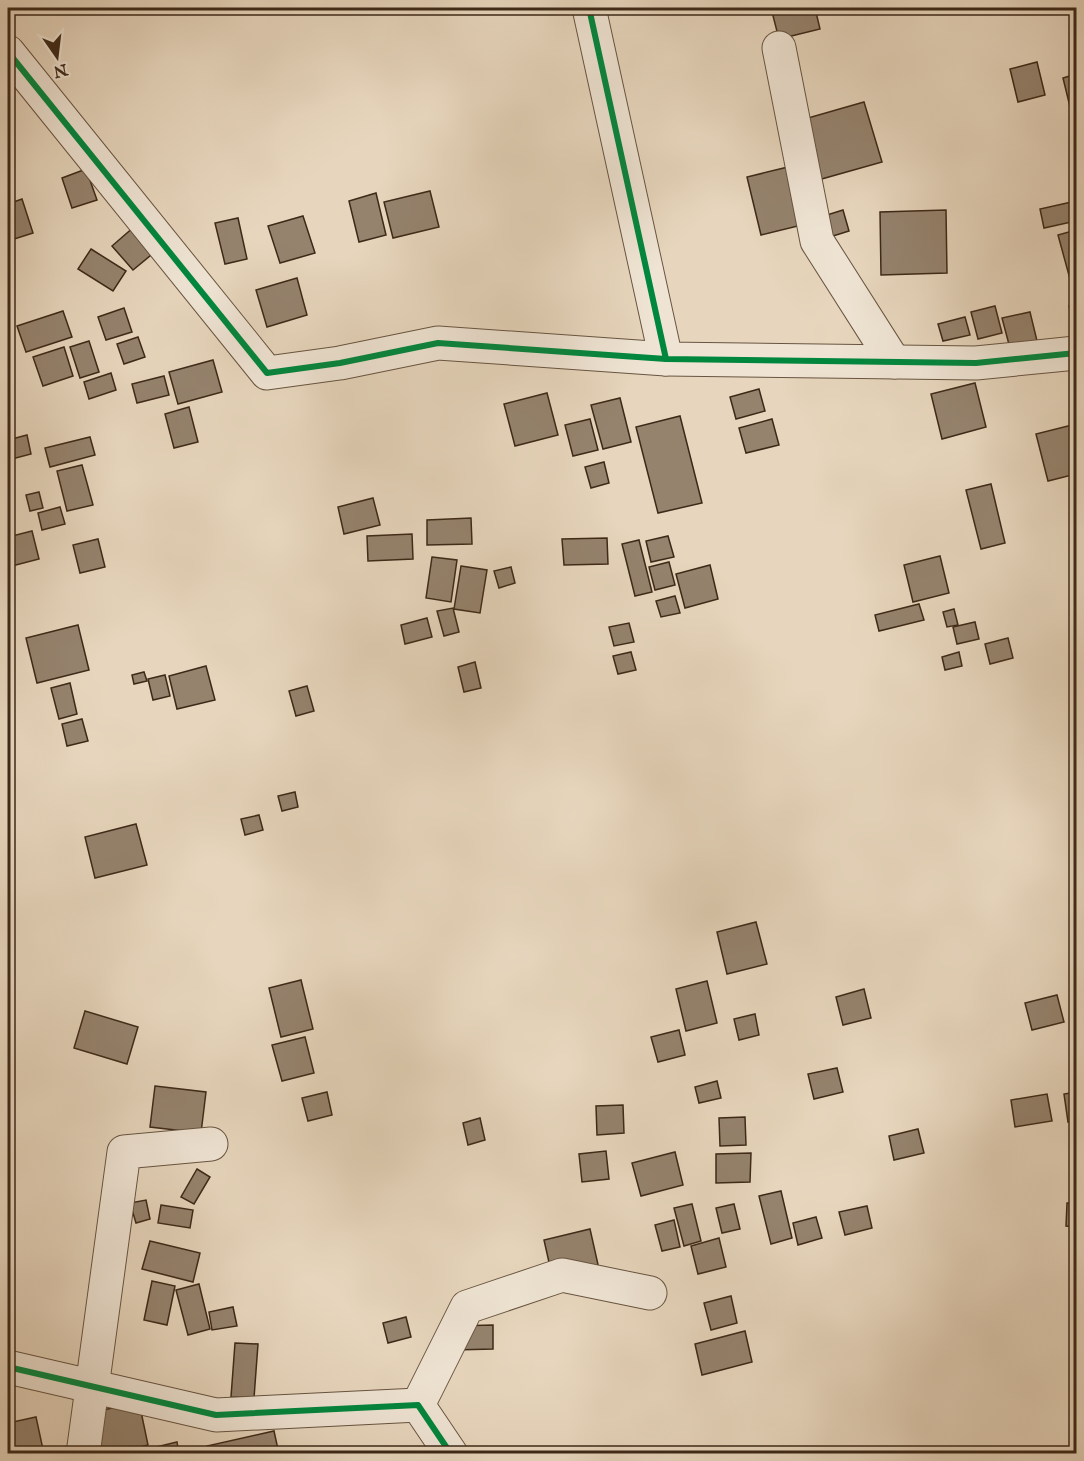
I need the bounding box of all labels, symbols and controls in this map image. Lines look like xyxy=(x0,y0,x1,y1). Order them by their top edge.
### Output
north arrow xyxy=(27,27,87,87)
text: N xyxy=(51,58,70,81)

